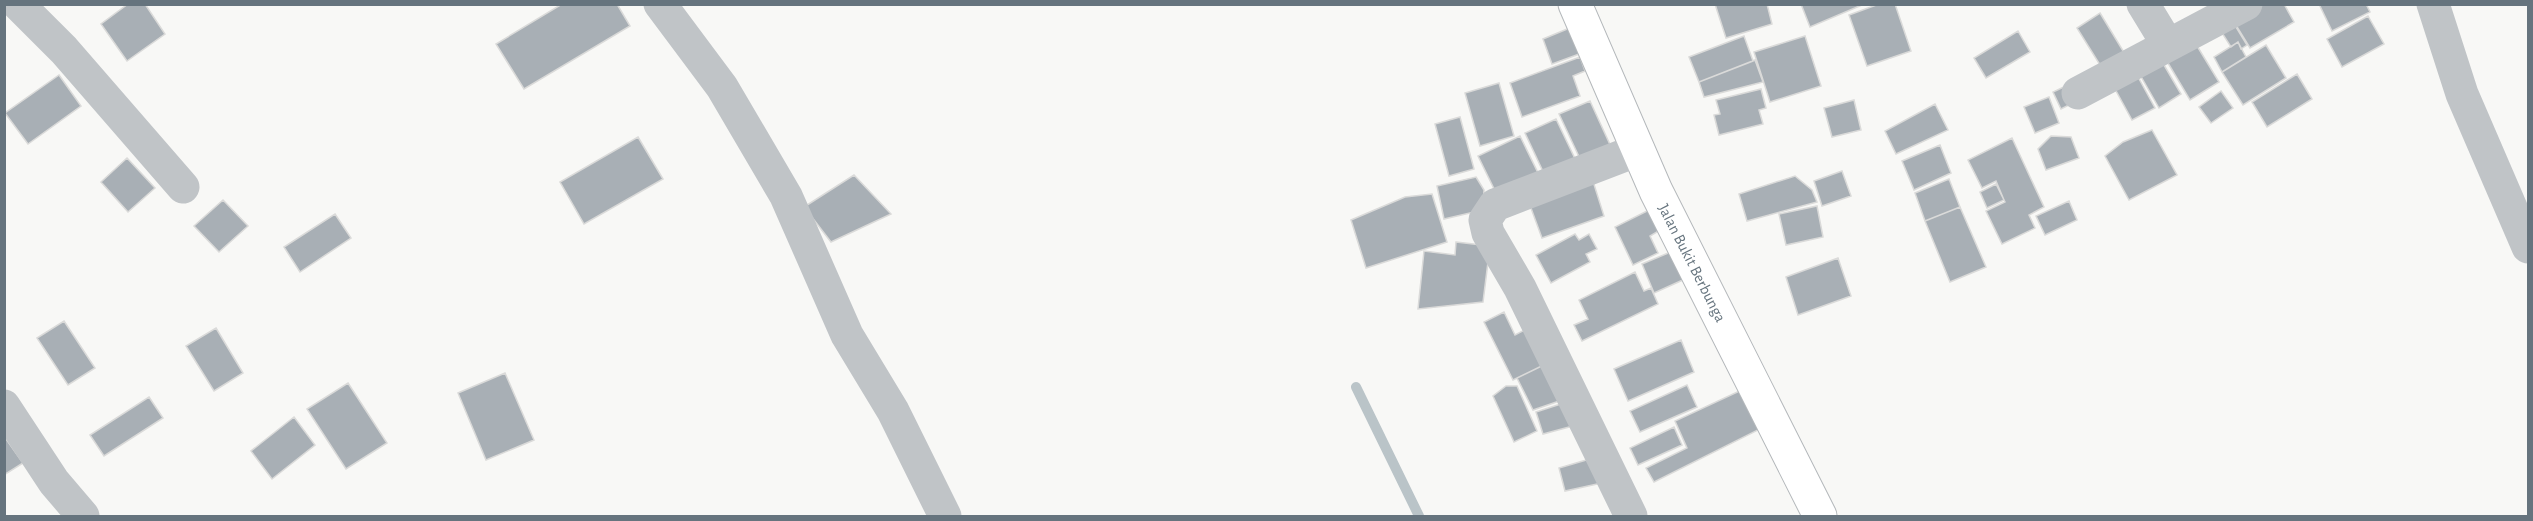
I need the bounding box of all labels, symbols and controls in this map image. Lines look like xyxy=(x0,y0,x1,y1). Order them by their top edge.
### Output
street label: Jalan Bukit Berbunga xyxy=(1655,201,1729,325)

